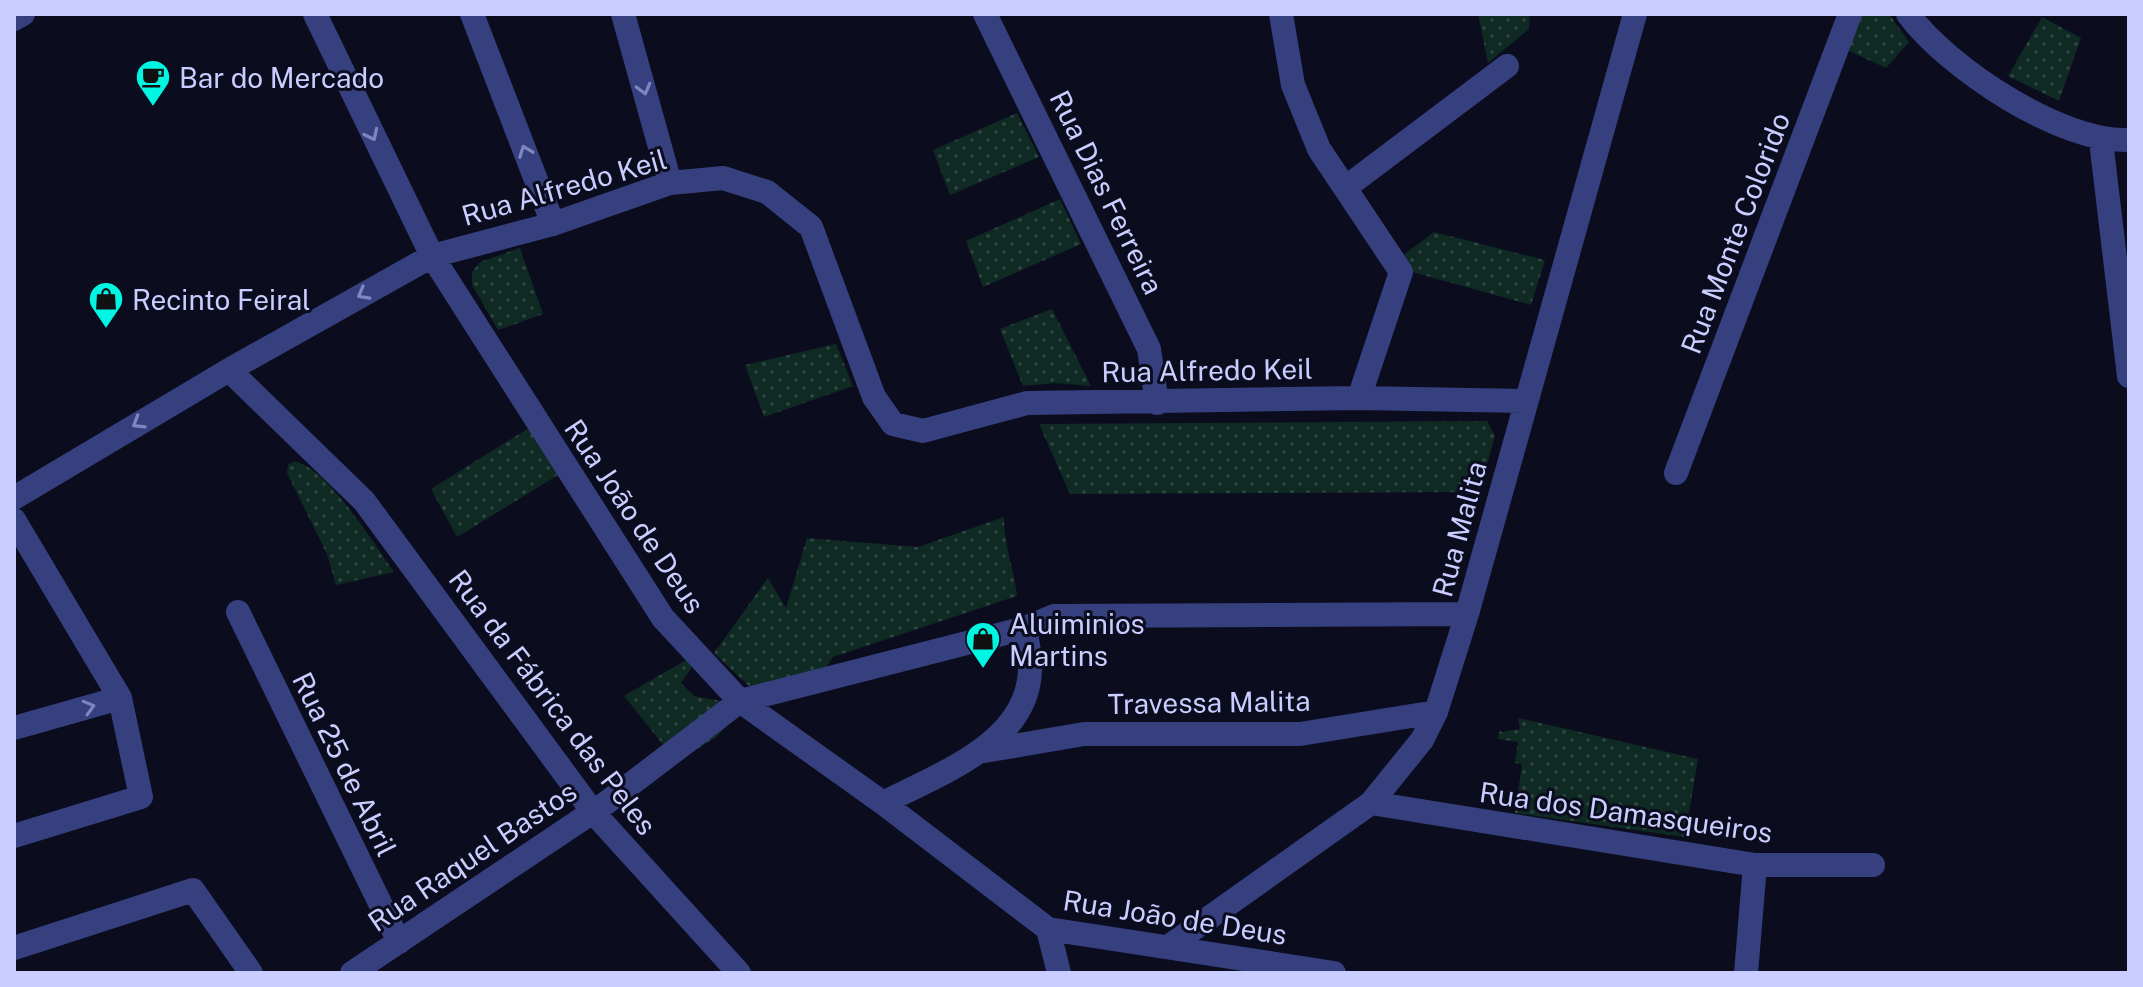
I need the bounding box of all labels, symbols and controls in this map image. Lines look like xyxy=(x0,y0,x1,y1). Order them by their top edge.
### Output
cafe icon: Bar do Mercado xyxy=(134,58,172,108)
place label: Bar do Mercado xyxy=(179,61,384,94)
one-way arrow xyxy=(635,82,651,96)
street label: Rua Dias Ferreira xyxy=(1043,85,1171,299)
street label: Rua Monte Colorido xyxy=(1674,108,1796,358)
one-way arrow xyxy=(362,127,378,141)
street label: Rua Alfredo Keil xyxy=(458,142,670,232)
one-way arrow xyxy=(518,145,535,159)
shop icon: Recinto Feiral xyxy=(87,280,125,330)
place label: Recinto Feiral xyxy=(132,283,311,316)
one-way arrow xyxy=(357,285,372,300)
street label: Rua Alfredo Keil xyxy=(1101,352,1313,388)
street label: Rua João de Deus xyxy=(558,413,712,619)
one-way arrow xyxy=(132,414,147,429)
street label: Rua Malita xyxy=(1425,458,1493,600)
street label: Rua da Fábrica das Peles xyxy=(443,563,663,841)
place label: Aluiminios Martins xyxy=(1009,607,1145,672)
shop icon: Aluiminios Martins xyxy=(964,620,1002,670)
street label: Rua 25 de Abril xyxy=(286,667,404,861)
street label: Travessa Malita xyxy=(1107,684,1311,720)
one-way arrow xyxy=(82,700,95,716)
street label: Rua Raquel Bastos xyxy=(362,774,582,938)
street label: Rua dos Damasqueiros xyxy=(1477,775,1775,849)
street label: Rua João de Deus xyxy=(1061,883,1289,951)

